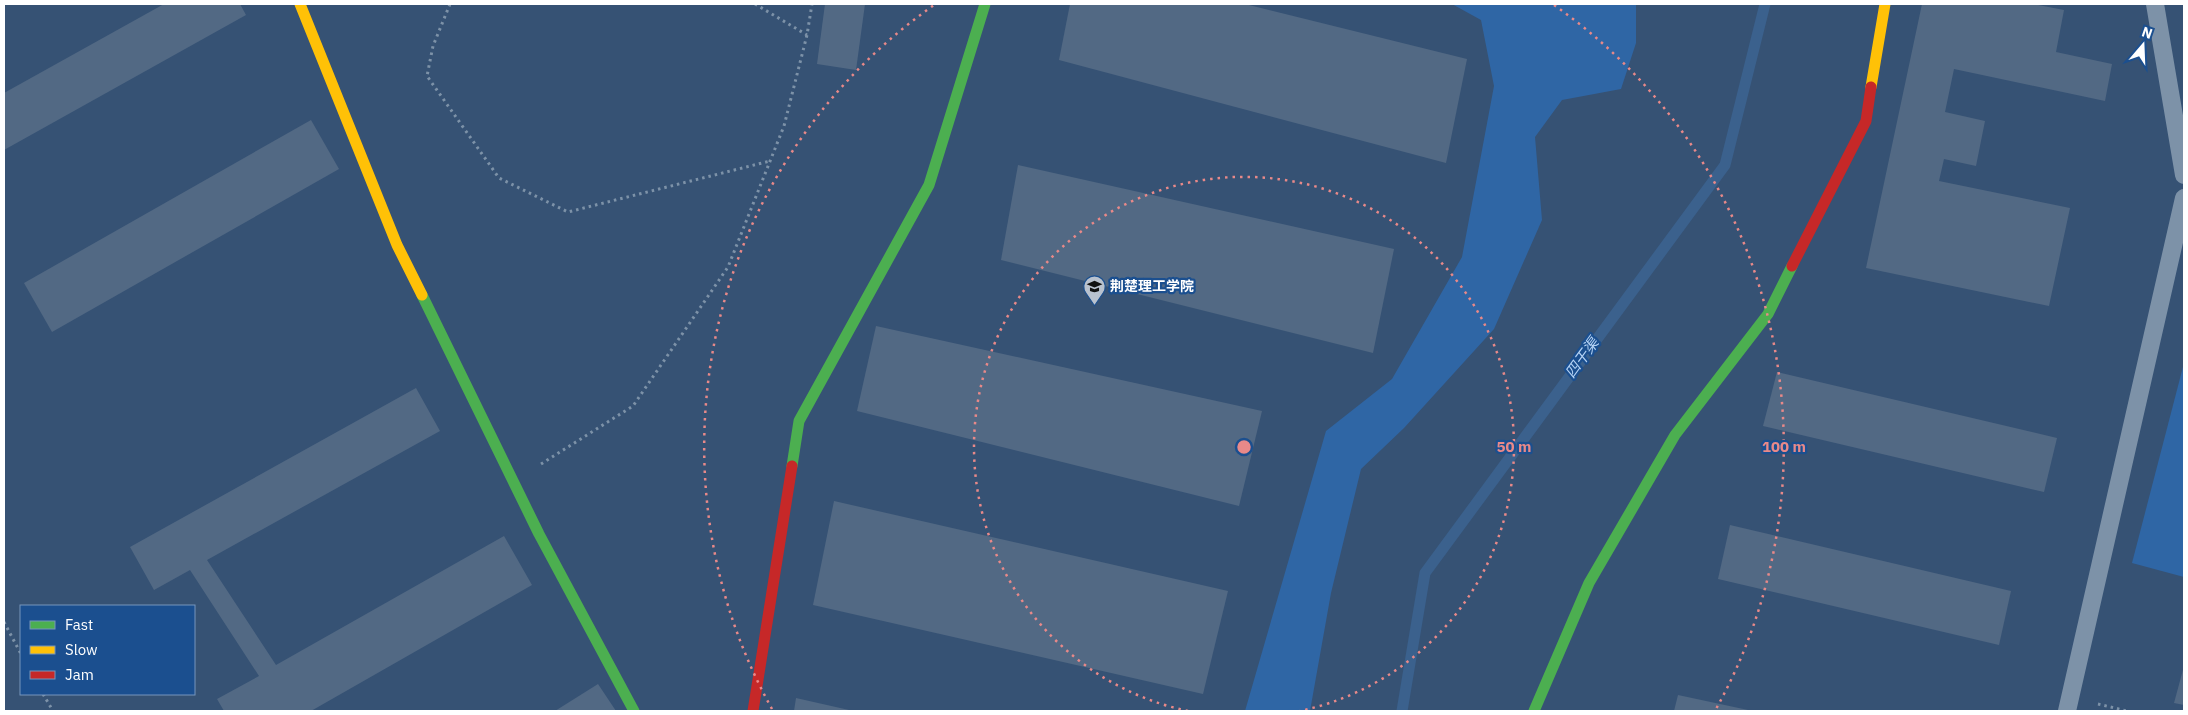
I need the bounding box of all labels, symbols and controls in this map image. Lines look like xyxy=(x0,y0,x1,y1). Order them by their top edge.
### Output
north arrow xyxy=(2118,20,2168,70)
text: N xyxy=(2140,23,2155,43)
school or university icon: 荆楚理工学院 xyxy=(1082,274,1106,305)
place label: 荆楚理工学院 xyxy=(1110,277,1194,295)
water label: 四干渠 xyxy=(1561,332,1604,381)
text: 50 m xyxy=(1497,437,1531,456)
text: 100 m xyxy=(1762,437,1806,456)
centre of rings xyxy=(1235,438,1253,456)
legend xyxy=(20,605,195,695)
text: Fast xyxy=(65,615,93,634)
text: Slow xyxy=(65,640,98,659)
text: Jam xyxy=(65,665,94,684)

